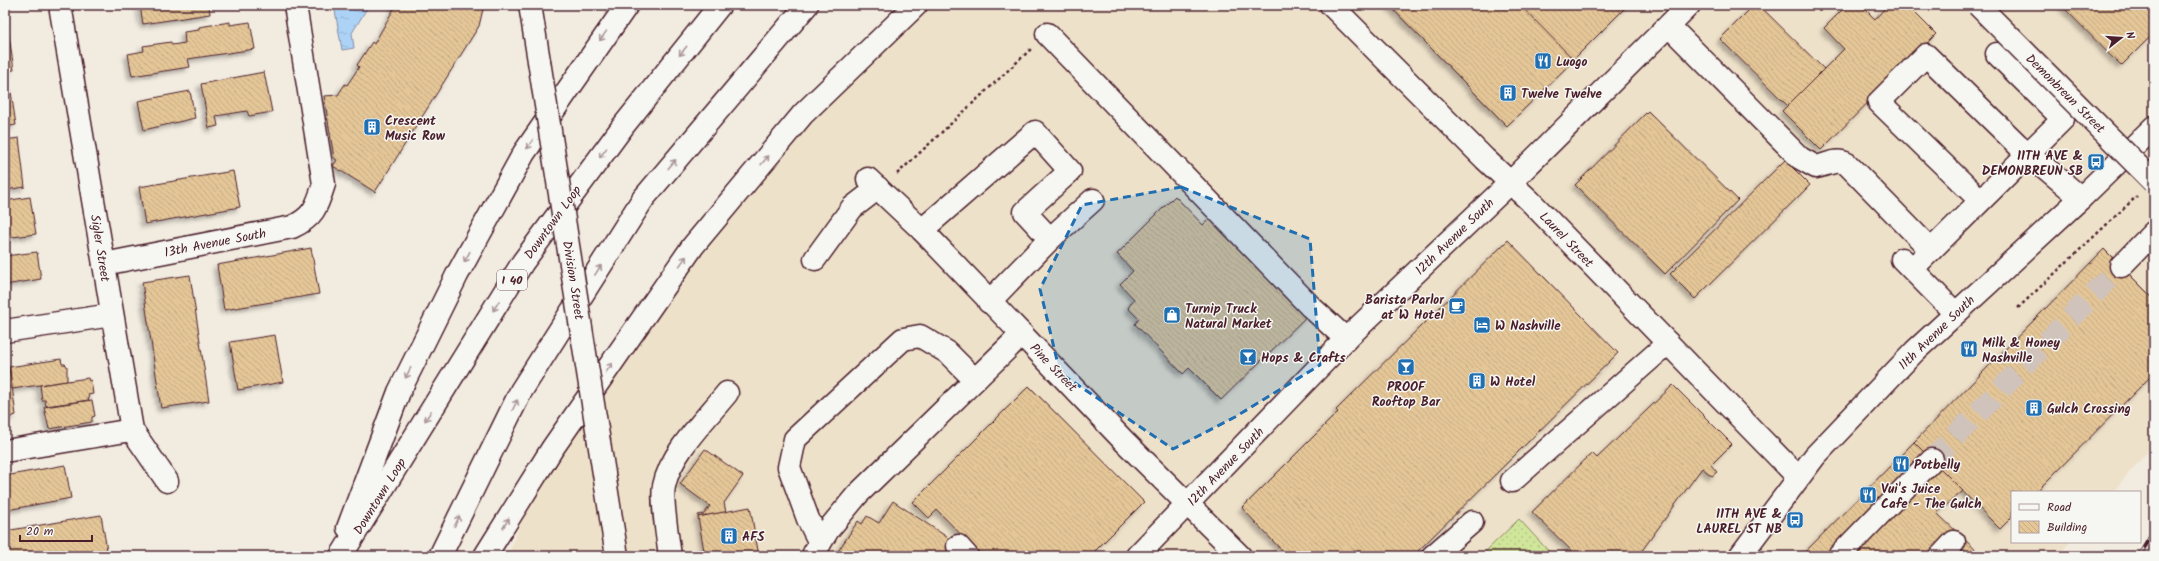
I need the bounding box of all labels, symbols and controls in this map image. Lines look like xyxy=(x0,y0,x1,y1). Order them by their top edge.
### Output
north arrow xyxy=(2101,18,2141,58)
text: N xyxy=(2120,29,2139,41)
one-way arrow xyxy=(599,31,607,42)
one-way arrow xyxy=(678,45,687,56)
street label: Demonbreun Street xyxy=(2020,49,2110,140)
restaurant icon: Luogo xyxy=(1533,51,1553,71)
place label: Luogo xyxy=(1556,52,1588,73)
building icon: Twelve Twelve xyxy=(1498,83,1518,103)
place label: Twelve Twelve xyxy=(1521,84,1603,105)
place label: Crescent Music Row xyxy=(385,111,446,147)
building icon: Crescent Music Row xyxy=(362,117,382,137)
one-way arrow xyxy=(526,138,534,149)
place label: 11TH AVE & DEMONBREUN SB xyxy=(1982,146,2083,182)
one-way arrow xyxy=(598,147,607,158)
bus stop icon: 11TH AVE & DEMONBREUN SB xyxy=(2086,152,2106,172)
one-way arrow xyxy=(760,155,769,166)
one-way arrow xyxy=(668,159,677,169)
street label: Downtown Loop xyxy=(519,181,588,264)
street label: 12th Avenue South xyxy=(1411,194,1500,281)
street label: Laurel Street xyxy=(1534,207,1599,274)
street label: Sigler Street xyxy=(84,213,115,284)
street label: 13th Avenue South xyxy=(163,223,268,264)
street label: Division Street xyxy=(556,239,589,322)
one-way arrow xyxy=(463,251,471,263)
one-way arrow xyxy=(679,256,687,267)
one-way arrow xyxy=(594,265,602,276)
road number: I 40 xyxy=(497,270,527,290)
place label: Barista Parlor at W Hotel xyxy=(1365,290,1445,326)
street label: 11th Avenue South xyxy=(1894,291,1980,375)
cafe icon: Barista Parlor at W Hotel xyxy=(1447,296,1467,316)
place label: Turnip Truck Natural Market xyxy=(1185,299,1272,335)
one-way arrow xyxy=(492,300,500,312)
shop icon: Turnip Truck Natural Market xyxy=(1162,305,1182,325)
hotel icon: W Nashville xyxy=(1472,315,1492,335)
place label: W Nashville xyxy=(1495,316,1561,337)
place label: Milk & Honey Nashville xyxy=(1982,333,2060,369)
street label: Pine Street xyxy=(1024,339,1082,398)
restaurant icon: Milk & Honey Nashville xyxy=(1959,339,1979,359)
bar icon: Hops & Crafts xyxy=(1238,347,1258,367)
place label: Hops & Crafts xyxy=(1261,348,1346,369)
bar icon: PROOF Rooftop Bar xyxy=(1396,357,1416,377)
one-way arrow xyxy=(605,363,613,374)
one-way arrow xyxy=(404,367,411,379)
building icon: W Hotel xyxy=(1467,371,1487,391)
place label: W Hotel xyxy=(1490,372,1536,393)
place label: PROOF Rooftop Bar xyxy=(1372,377,1442,413)
building icon: Gulch Crossing xyxy=(2024,398,2044,418)
one-way arrow xyxy=(512,399,519,411)
place label: Gulch Crossing xyxy=(2047,399,2131,420)
one-way arrow xyxy=(424,410,432,421)
street label: 12th Avenue South xyxy=(1183,423,1270,512)
street label: Downtown Loop xyxy=(348,454,413,539)
restaurant icon: Potbelly xyxy=(1891,454,1911,474)
place label: Potbelly xyxy=(1914,455,1961,476)
place label: Vui's Juice Cafe - The Gulch xyxy=(1881,479,1982,515)
restaurant icon: Vui's Juice Cafe - The Gulch xyxy=(1858,485,1878,505)
legend xyxy=(2011,491,2141,543)
text: Road xyxy=(2047,498,2072,517)
place label: 11TH AVE & LAUREL ST NB xyxy=(1696,504,1782,540)
bus stop icon: 11TH AVE & LAUREL ST NB xyxy=(1785,510,1805,530)
one-way arrow xyxy=(454,515,461,527)
scale bar xyxy=(20,517,92,543)
one-way arrow xyxy=(502,518,510,529)
text: Building xyxy=(2047,518,2087,537)
text: 20 m xyxy=(26,522,54,541)
building icon: AFS xyxy=(719,526,739,546)
place label: AFS xyxy=(742,527,765,548)

